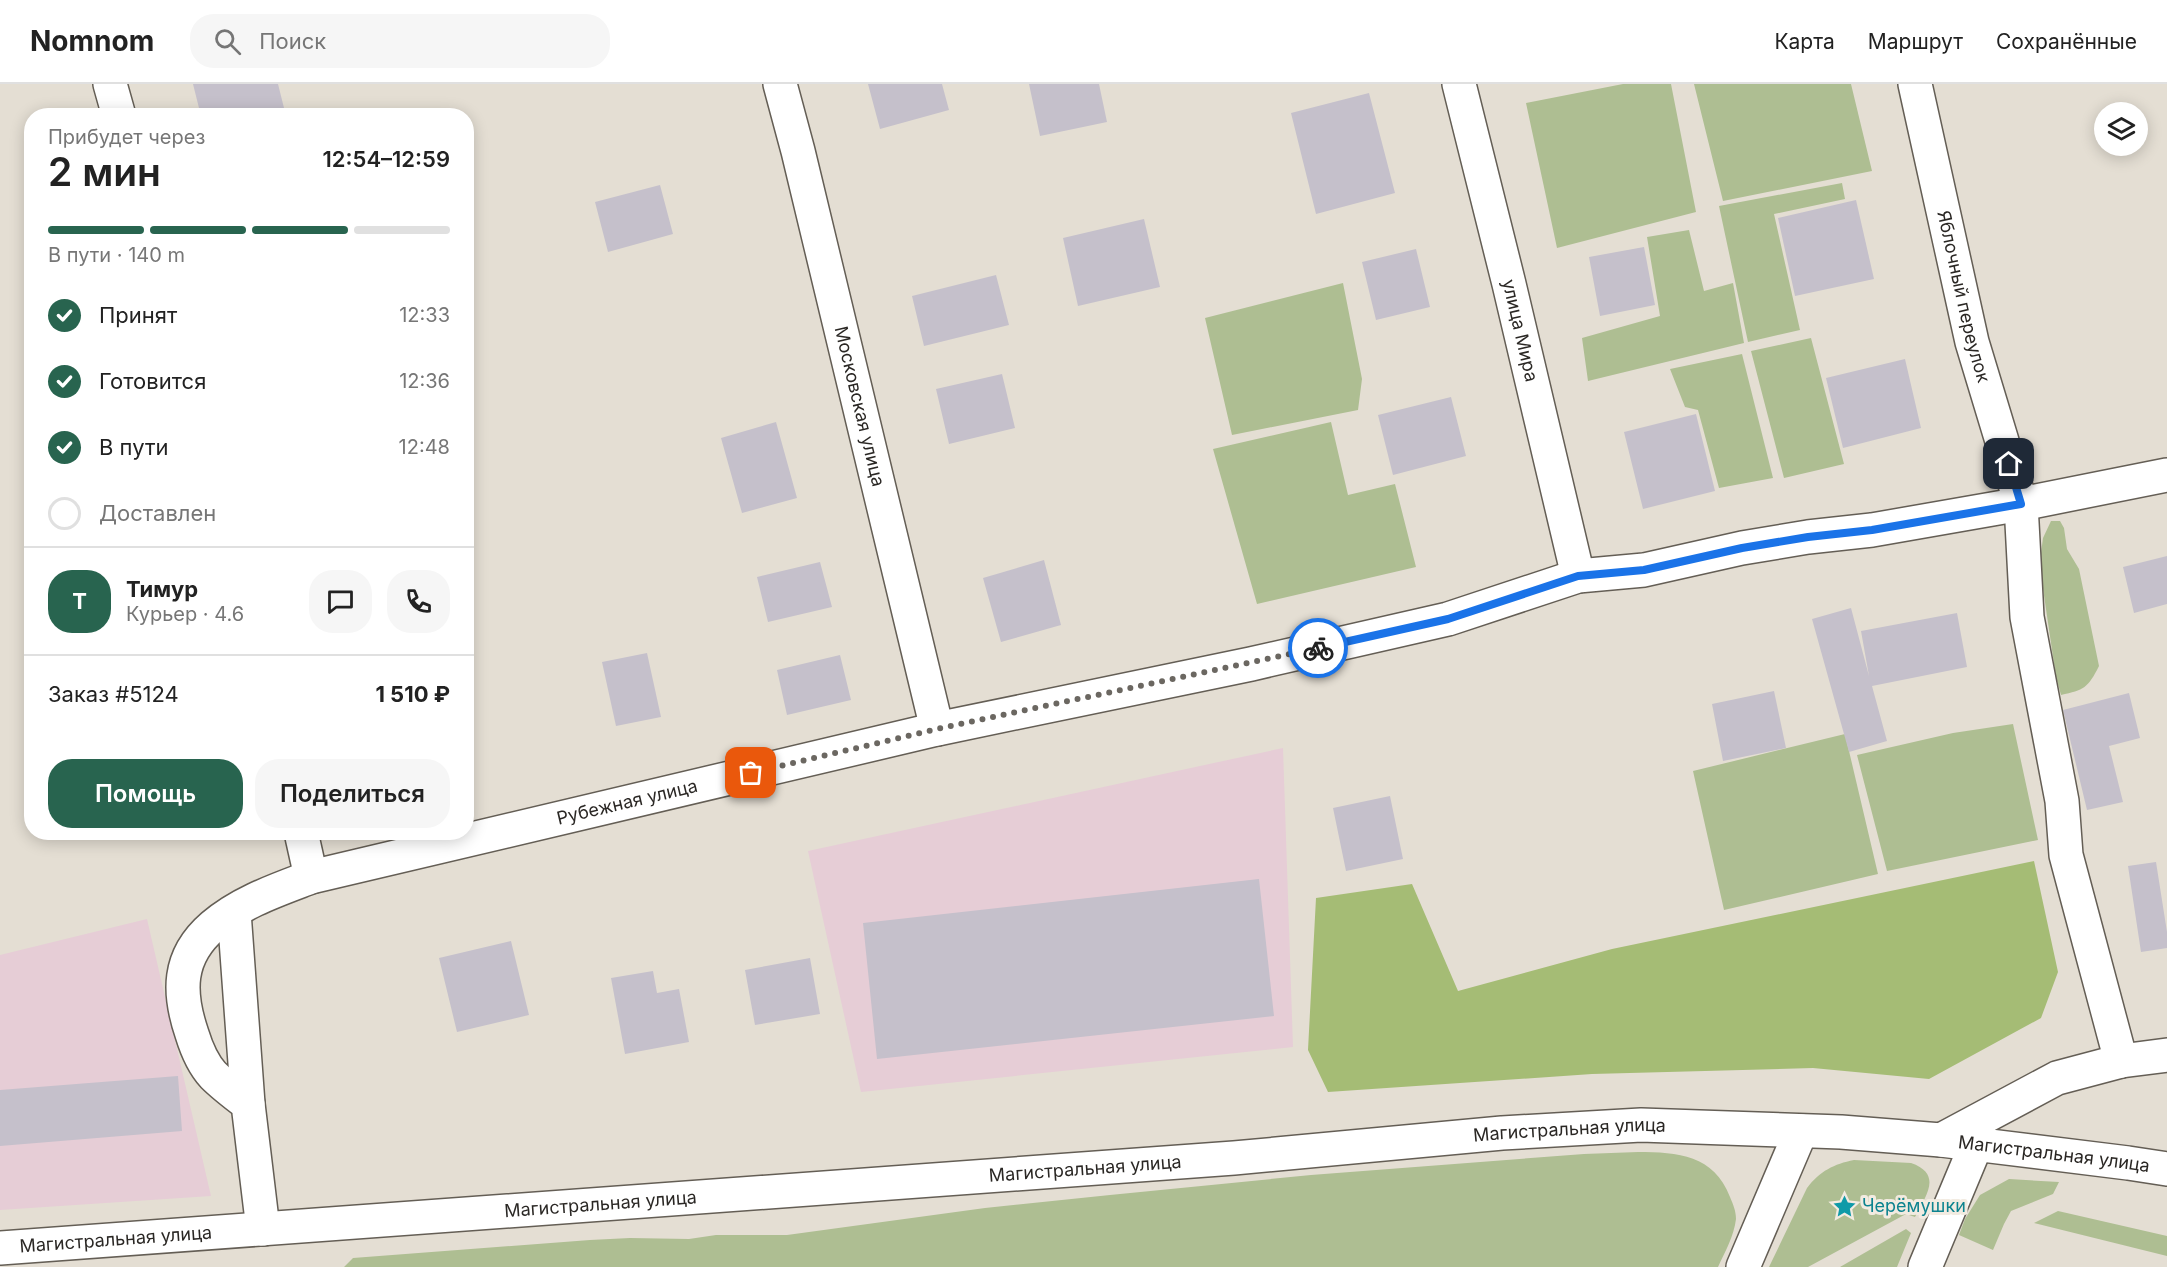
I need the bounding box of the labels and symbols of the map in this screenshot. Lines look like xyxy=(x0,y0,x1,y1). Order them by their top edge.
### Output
street label: Яблочный переулок xyxy=(1933,208,1995,385)
street label: улица Мира xyxy=(1498,277,1543,384)
street label: Московская улица xyxy=(830,324,889,488)
pin xyxy=(1983,438,2034,489)
courier xyxy=(1288,618,1348,678)
pin xyxy=(725,747,776,798)
street label: Рубежная улица xyxy=(555,775,699,829)
street label: Магистральная улица xyxy=(1472,1114,1666,1146)
street label: Магистральная улица xyxy=(1957,1131,2151,1176)
street label: Магистральная улица xyxy=(988,1151,1182,1186)
street label: Магистральная улица xyxy=(503,1186,697,1221)
place icon: Черёмушки xyxy=(1831,1193,1857,1219)
place label: Черёмушки xyxy=(1862,1195,1966,1216)
street label: Магистральная улица xyxy=(19,1222,213,1257)

